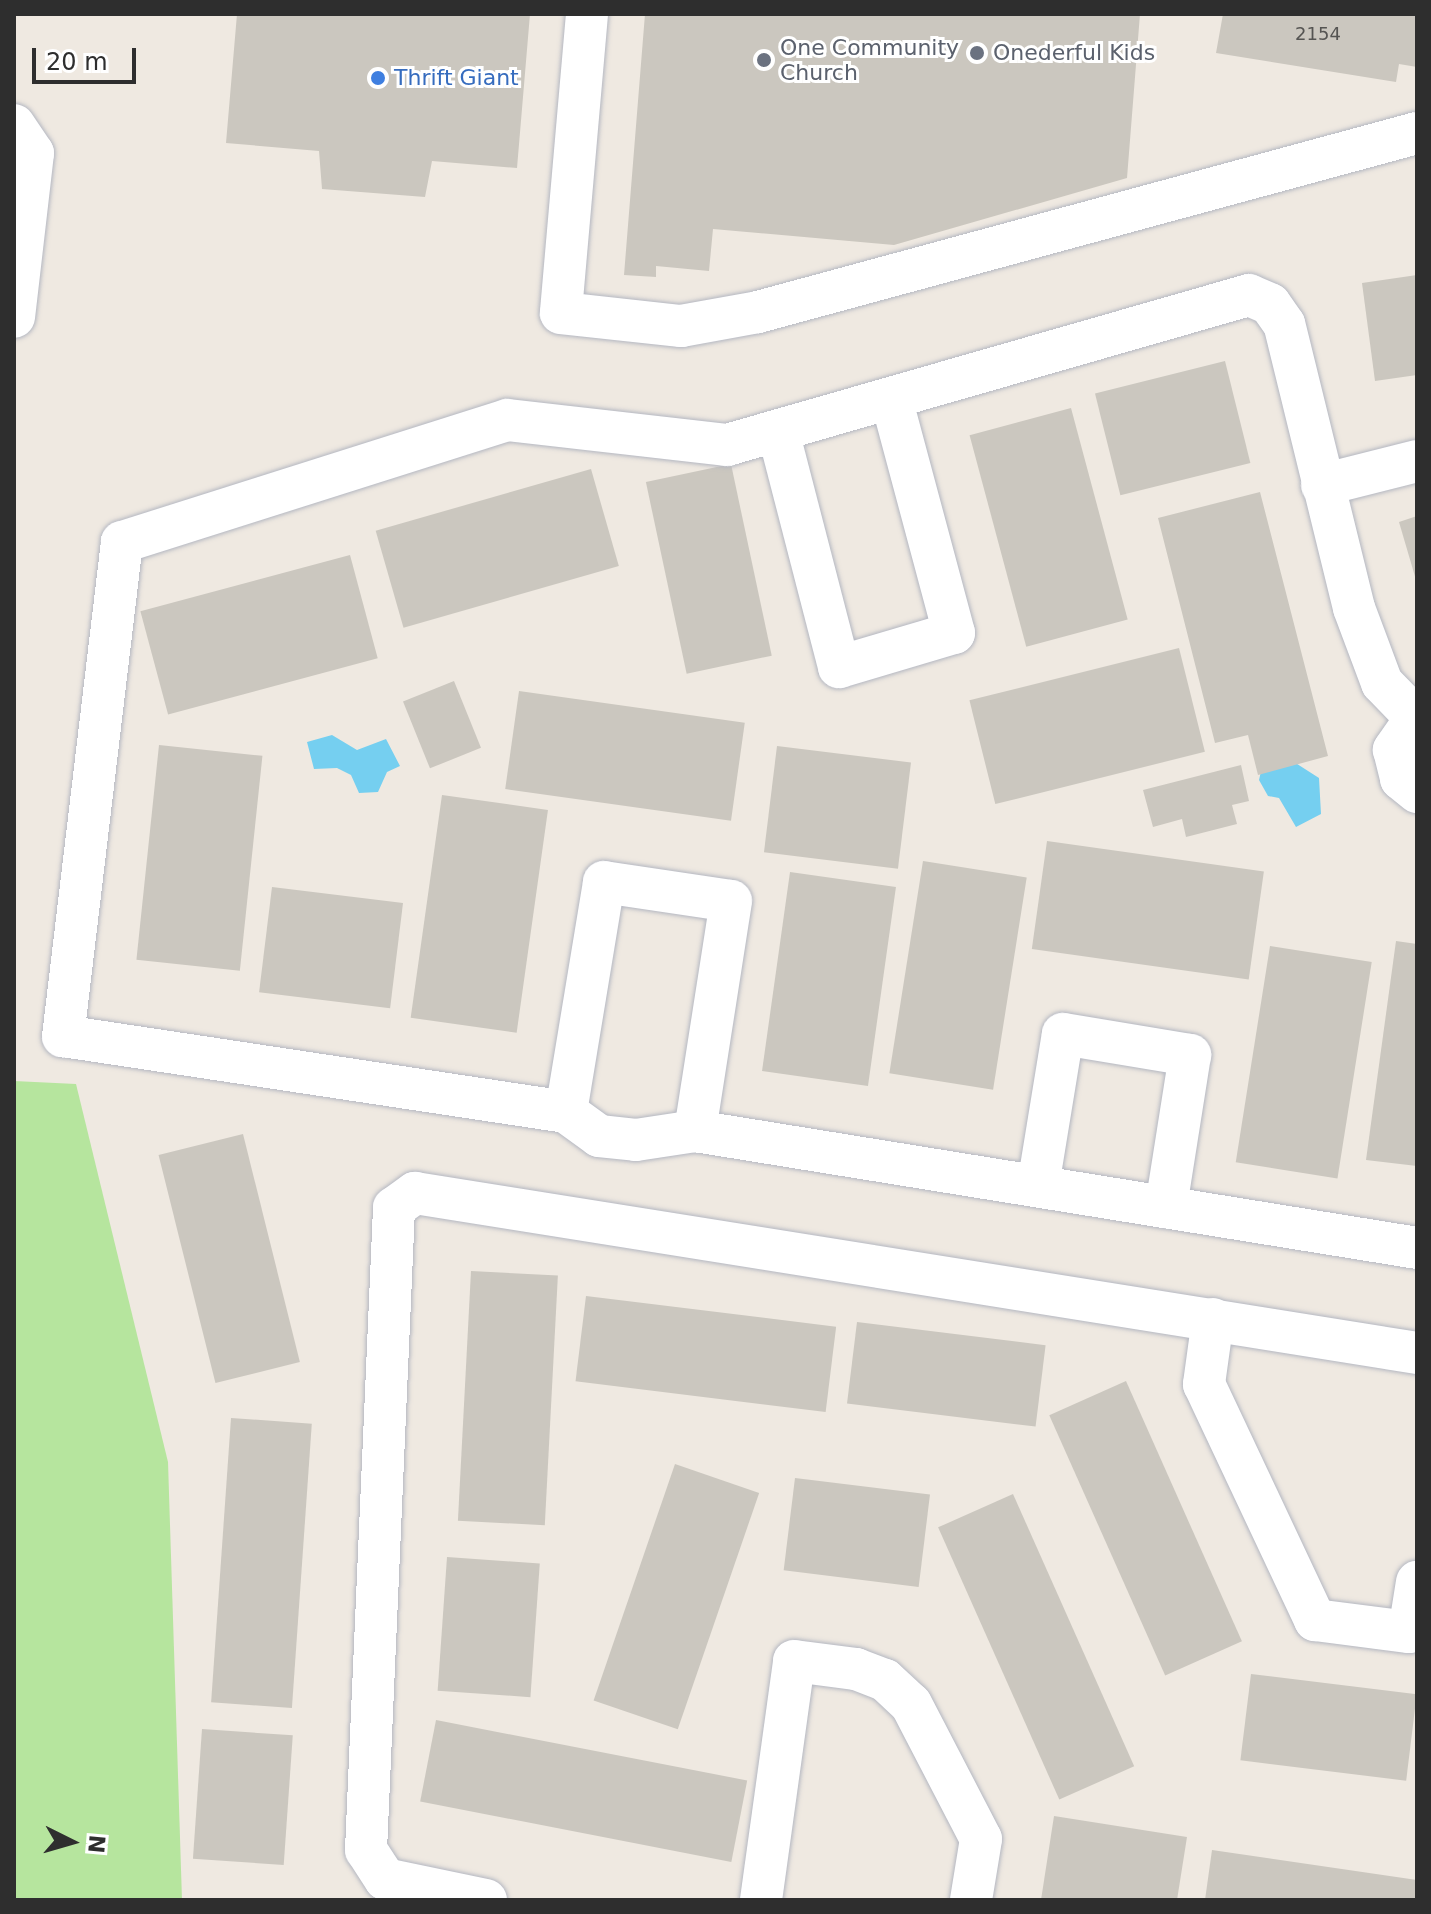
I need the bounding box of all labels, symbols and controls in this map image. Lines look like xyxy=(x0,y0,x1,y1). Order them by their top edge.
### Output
house number: 2154 xyxy=(1295,23,1341,45)
scale bar xyxy=(36,32,140,82)
place label: One Community Church xyxy=(780,34,959,86)
place label: Onederful Kids xyxy=(993,40,1155,66)
marker: Onederful Kids xyxy=(968,44,986,62)
text: 20 m xyxy=(46,48,108,76)
marker: One Community Church xyxy=(755,51,773,69)
place label: Thrift Giant xyxy=(394,65,519,91)
marker: Thrift Giant xyxy=(369,69,387,87)
north arrow xyxy=(32,1802,112,1882)
text: N xyxy=(83,1834,110,1854)

